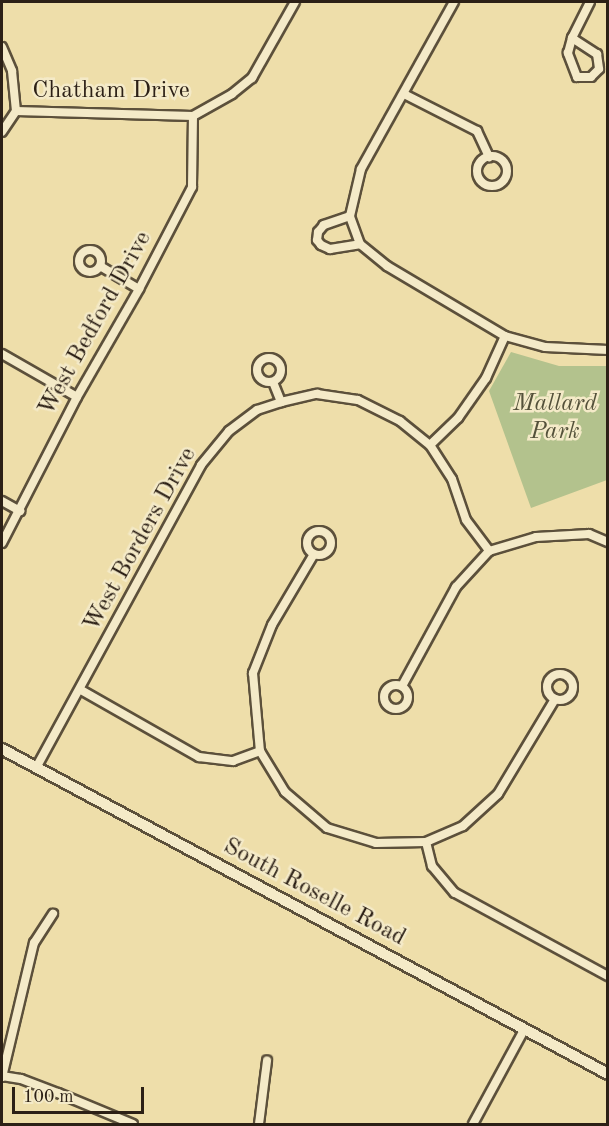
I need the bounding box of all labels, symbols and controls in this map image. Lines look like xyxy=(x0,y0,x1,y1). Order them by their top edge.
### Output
street label: Chatham Drive xyxy=(32,78,190,106)
street label: West Bedford Drive xyxy=(33,227,159,421)
park label: Mallard Park xyxy=(513,391,597,447)
street label: West Borders Drive xyxy=(78,443,204,637)
street label: South Roselle Road xyxy=(218,833,410,953)
scale bar xyxy=(15,1075,147,1113)
text: 100 m xyxy=(23,1088,74,1106)

